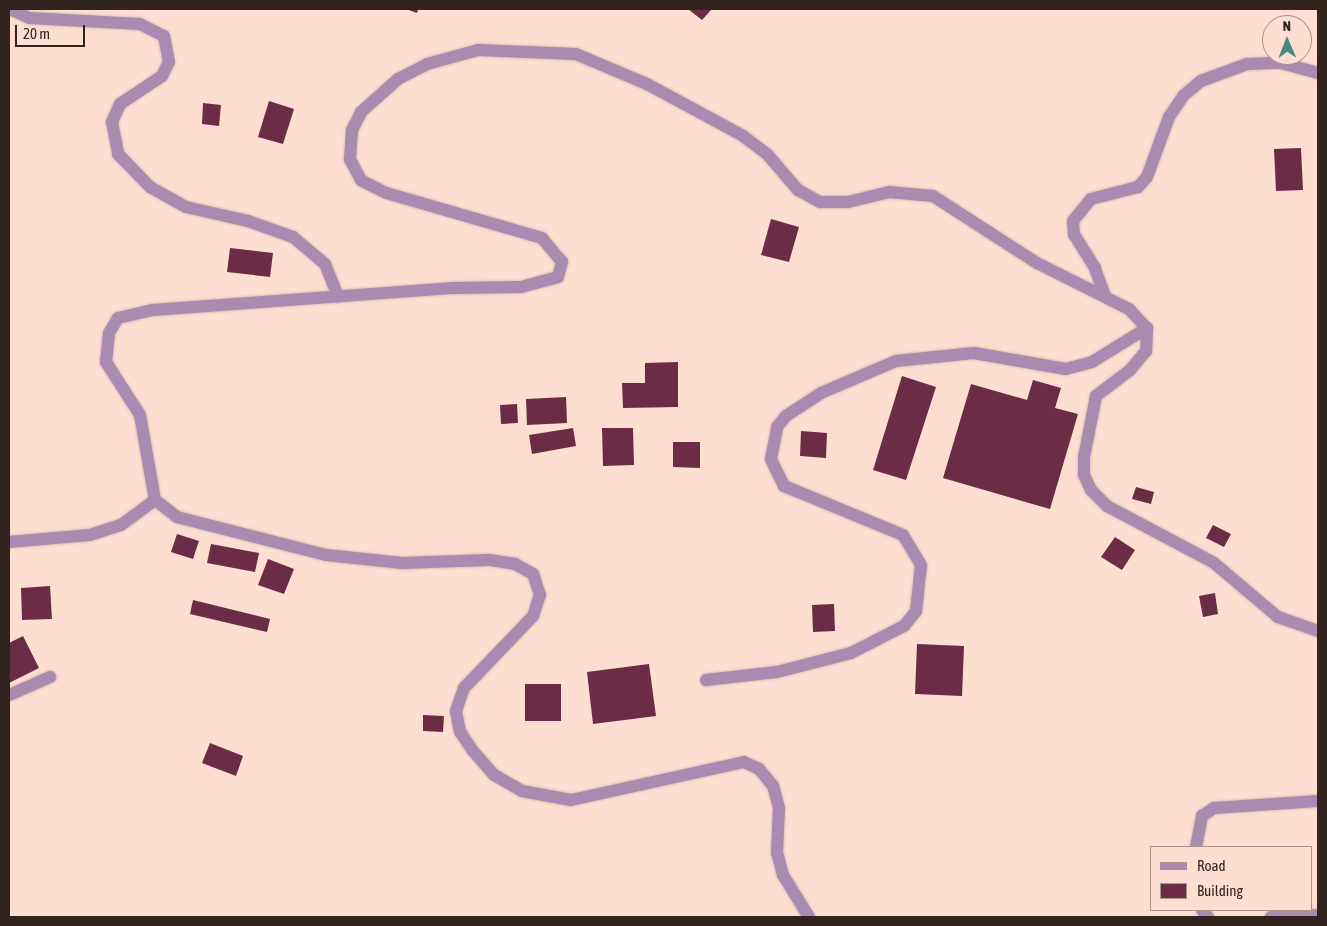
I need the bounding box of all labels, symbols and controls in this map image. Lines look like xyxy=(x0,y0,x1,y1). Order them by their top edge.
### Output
scale bar xyxy=(18,15,88,47)
north arrow xyxy=(1262,15,1312,65)
text: N xyxy=(1282,18,1291,34)
text: 20 m xyxy=(23,25,50,42)
legend xyxy=(1150,846,1312,911)
text: Road xyxy=(1197,857,1226,874)
text: Building xyxy=(1197,882,1243,899)

